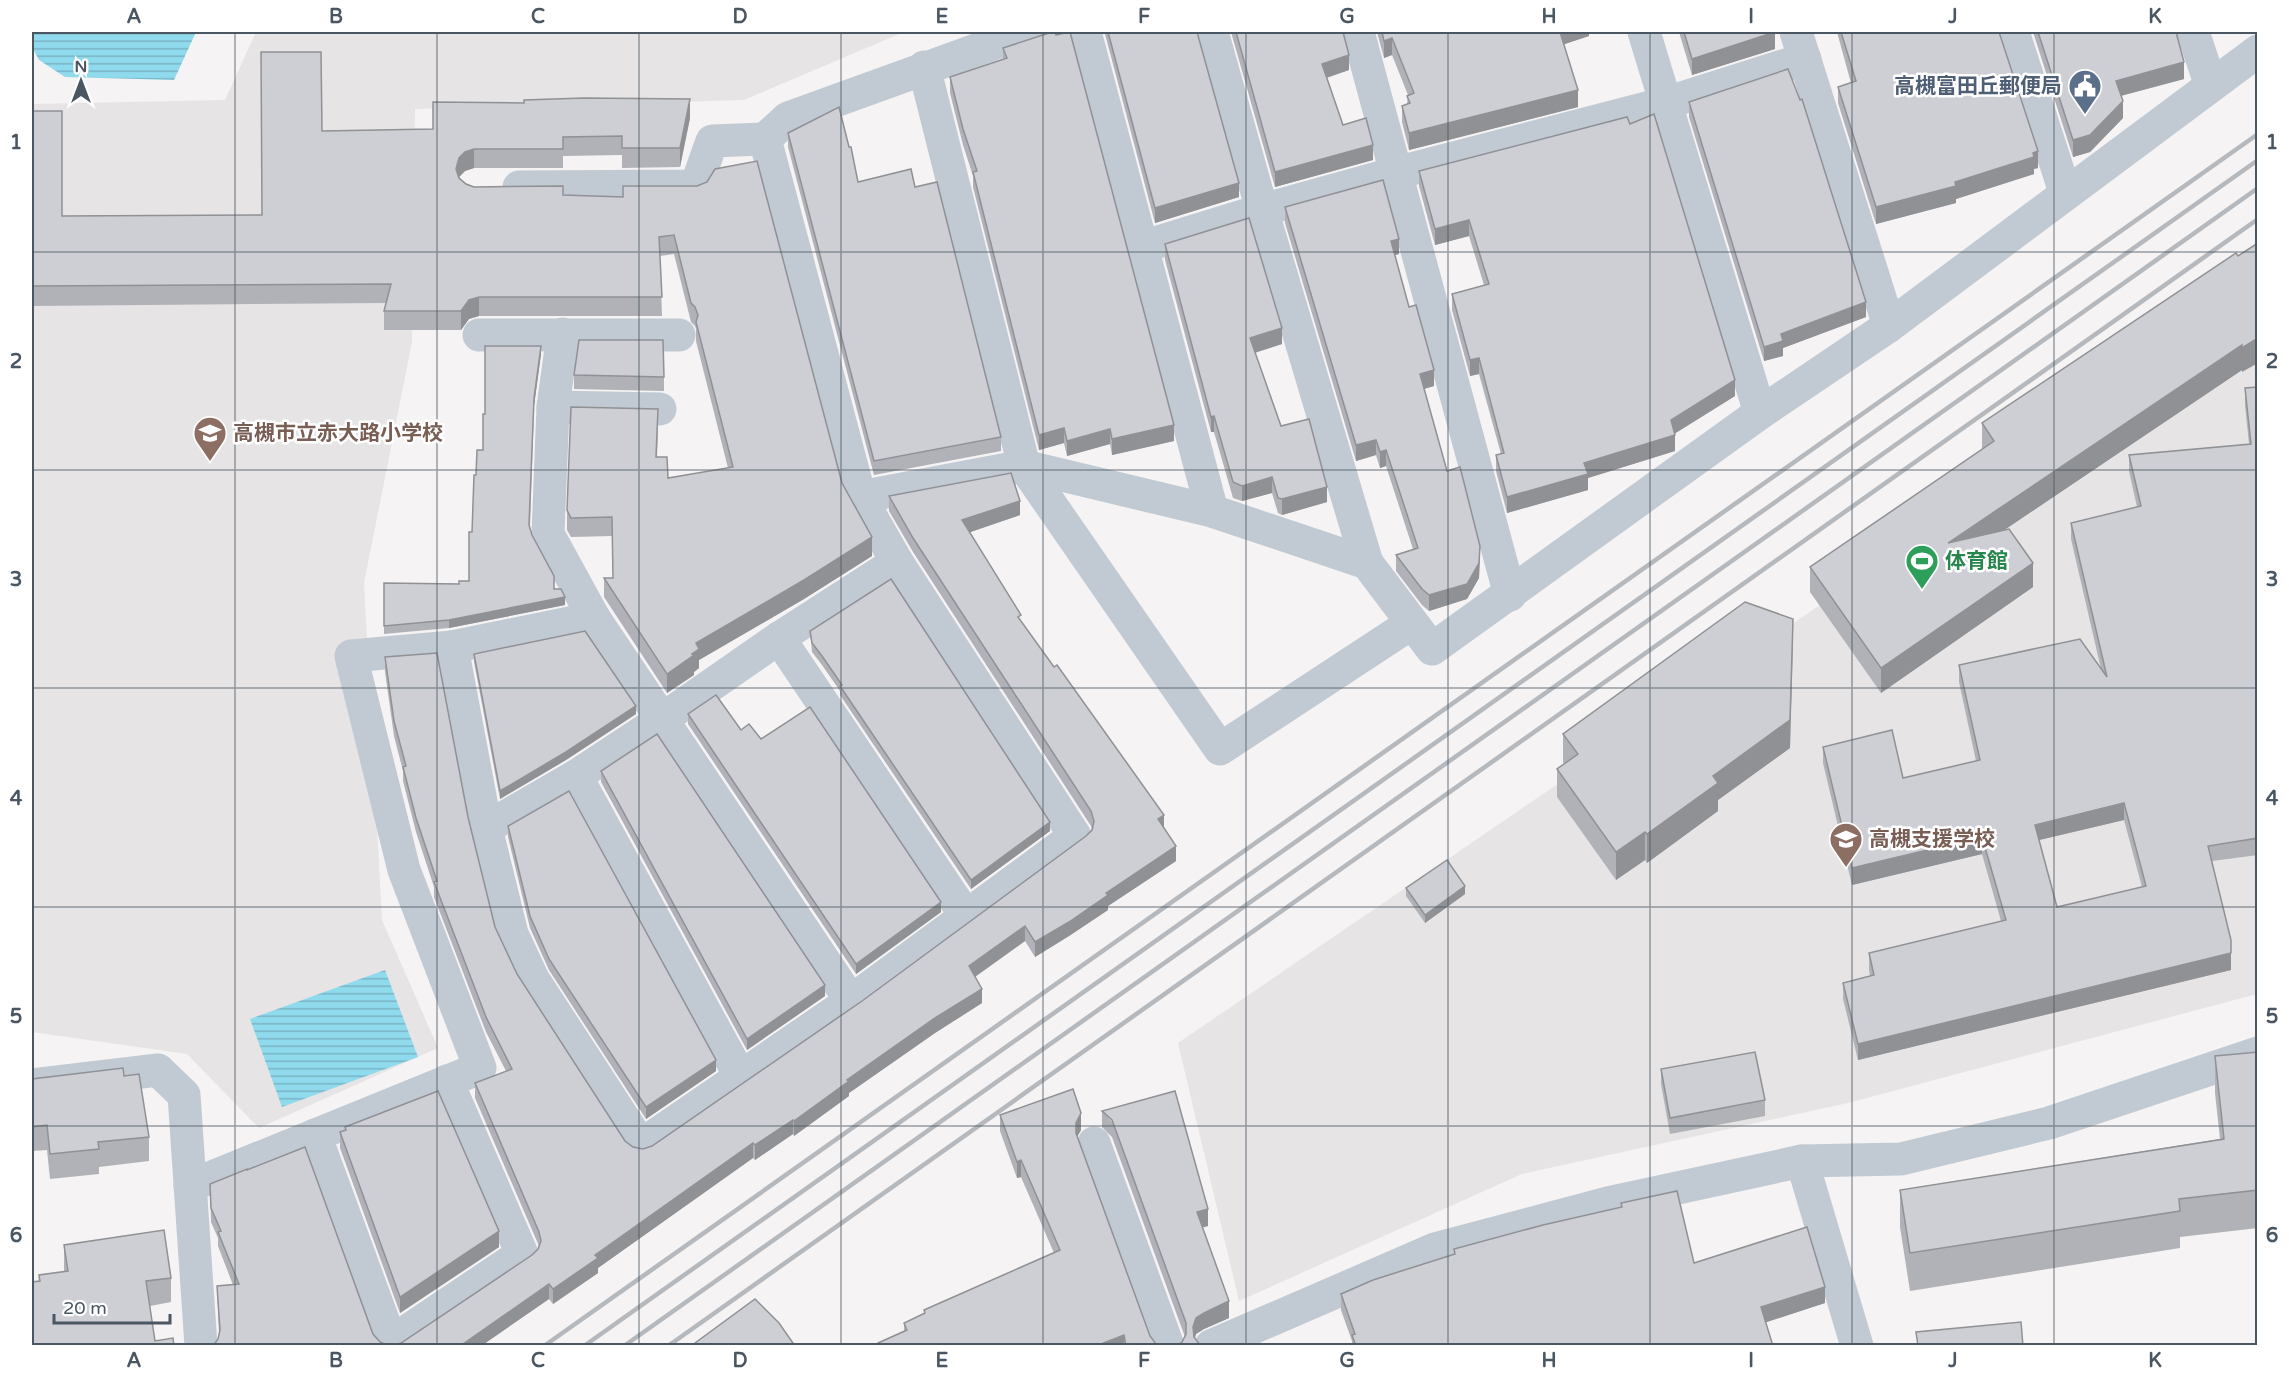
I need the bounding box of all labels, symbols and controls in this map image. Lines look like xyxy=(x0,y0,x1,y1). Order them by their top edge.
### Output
text: A xyxy=(127,5,142,29)
text: B xyxy=(329,5,343,29)
text: C xyxy=(531,5,545,29)
text: D xyxy=(732,5,748,29)
text: E xyxy=(936,5,949,29)
text: F xyxy=(1138,5,1150,29)
text: G xyxy=(1339,5,1355,29)
text: H xyxy=(1541,5,1557,29)
text: I xyxy=(1748,5,1754,29)
text: J xyxy=(1947,5,1958,29)
text: K xyxy=(2148,5,2162,29)
north arrow xyxy=(51,51,111,111)
text: N xyxy=(75,57,87,77)
public building icon: 高槻富田丘郵便局 xyxy=(2067,68,2103,115)
place label: 高槻富田丘郵便局 xyxy=(1894,74,2062,99)
text: 1 xyxy=(10,131,22,155)
text: 1 xyxy=(2266,131,2278,155)
text: 2 xyxy=(10,350,22,374)
text: 2 xyxy=(2266,350,2278,374)
school or university icon: 高槻市立赤大路小学校 xyxy=(192,415,228,462)
place label: 高槻市立赤大路小学校 xyxy=(233,421,443,446)
sports icon: 体育館 xyxy=(1904,543,1940,590)
place label: 体育館 xyxy=(1945,549,2008,574)
text: 3 xyxy=(10,568,22,592)
text: 3 xyxy=(2266,568,2278,592)
text: 4 xyxy=(10,787,23,811)
text: 4 xyxy=(2266,787,2279,811)
school or university icon: 高槻支援学校 xyxy=(1828,821,1864,868)
place label: 高槻支援学校 xyxy=(1869,827,1995,852)
text: 5 xyxy=(10,1005,22,1029)
text: 5 xyxy=(2266,1005,2278,1029)
text: 6 xyxy=(10,1224,22,1248)
text: 6 xyxy=(2266,1224,2278,1248)
scale bar xyxy=(54,1287,170,1325)
text: 20 m xyxy=(63,1297,107,1319)
text: A xyxy=(127,1349,142,1373)
text: B xyxy=(329,1349,343,1373)
text: C xyxy=(531,1349,545,1373)
text: D xyxy=(732,1349,748,1373)
text: E xyxy=(936,1349,949,1373)
text: F xyxy=(1138,1349,1150,1373)
text: G xyxy=(1339,1349,1355,1373)
text: H xyxy=(1541,1349,1557,1373)
text: I xyxy=(1748,1349,1754,1373)
text: J xyxy=(1947,1349,1958,1373)
text: K xyxy=(2148,1349,2162,1373)

